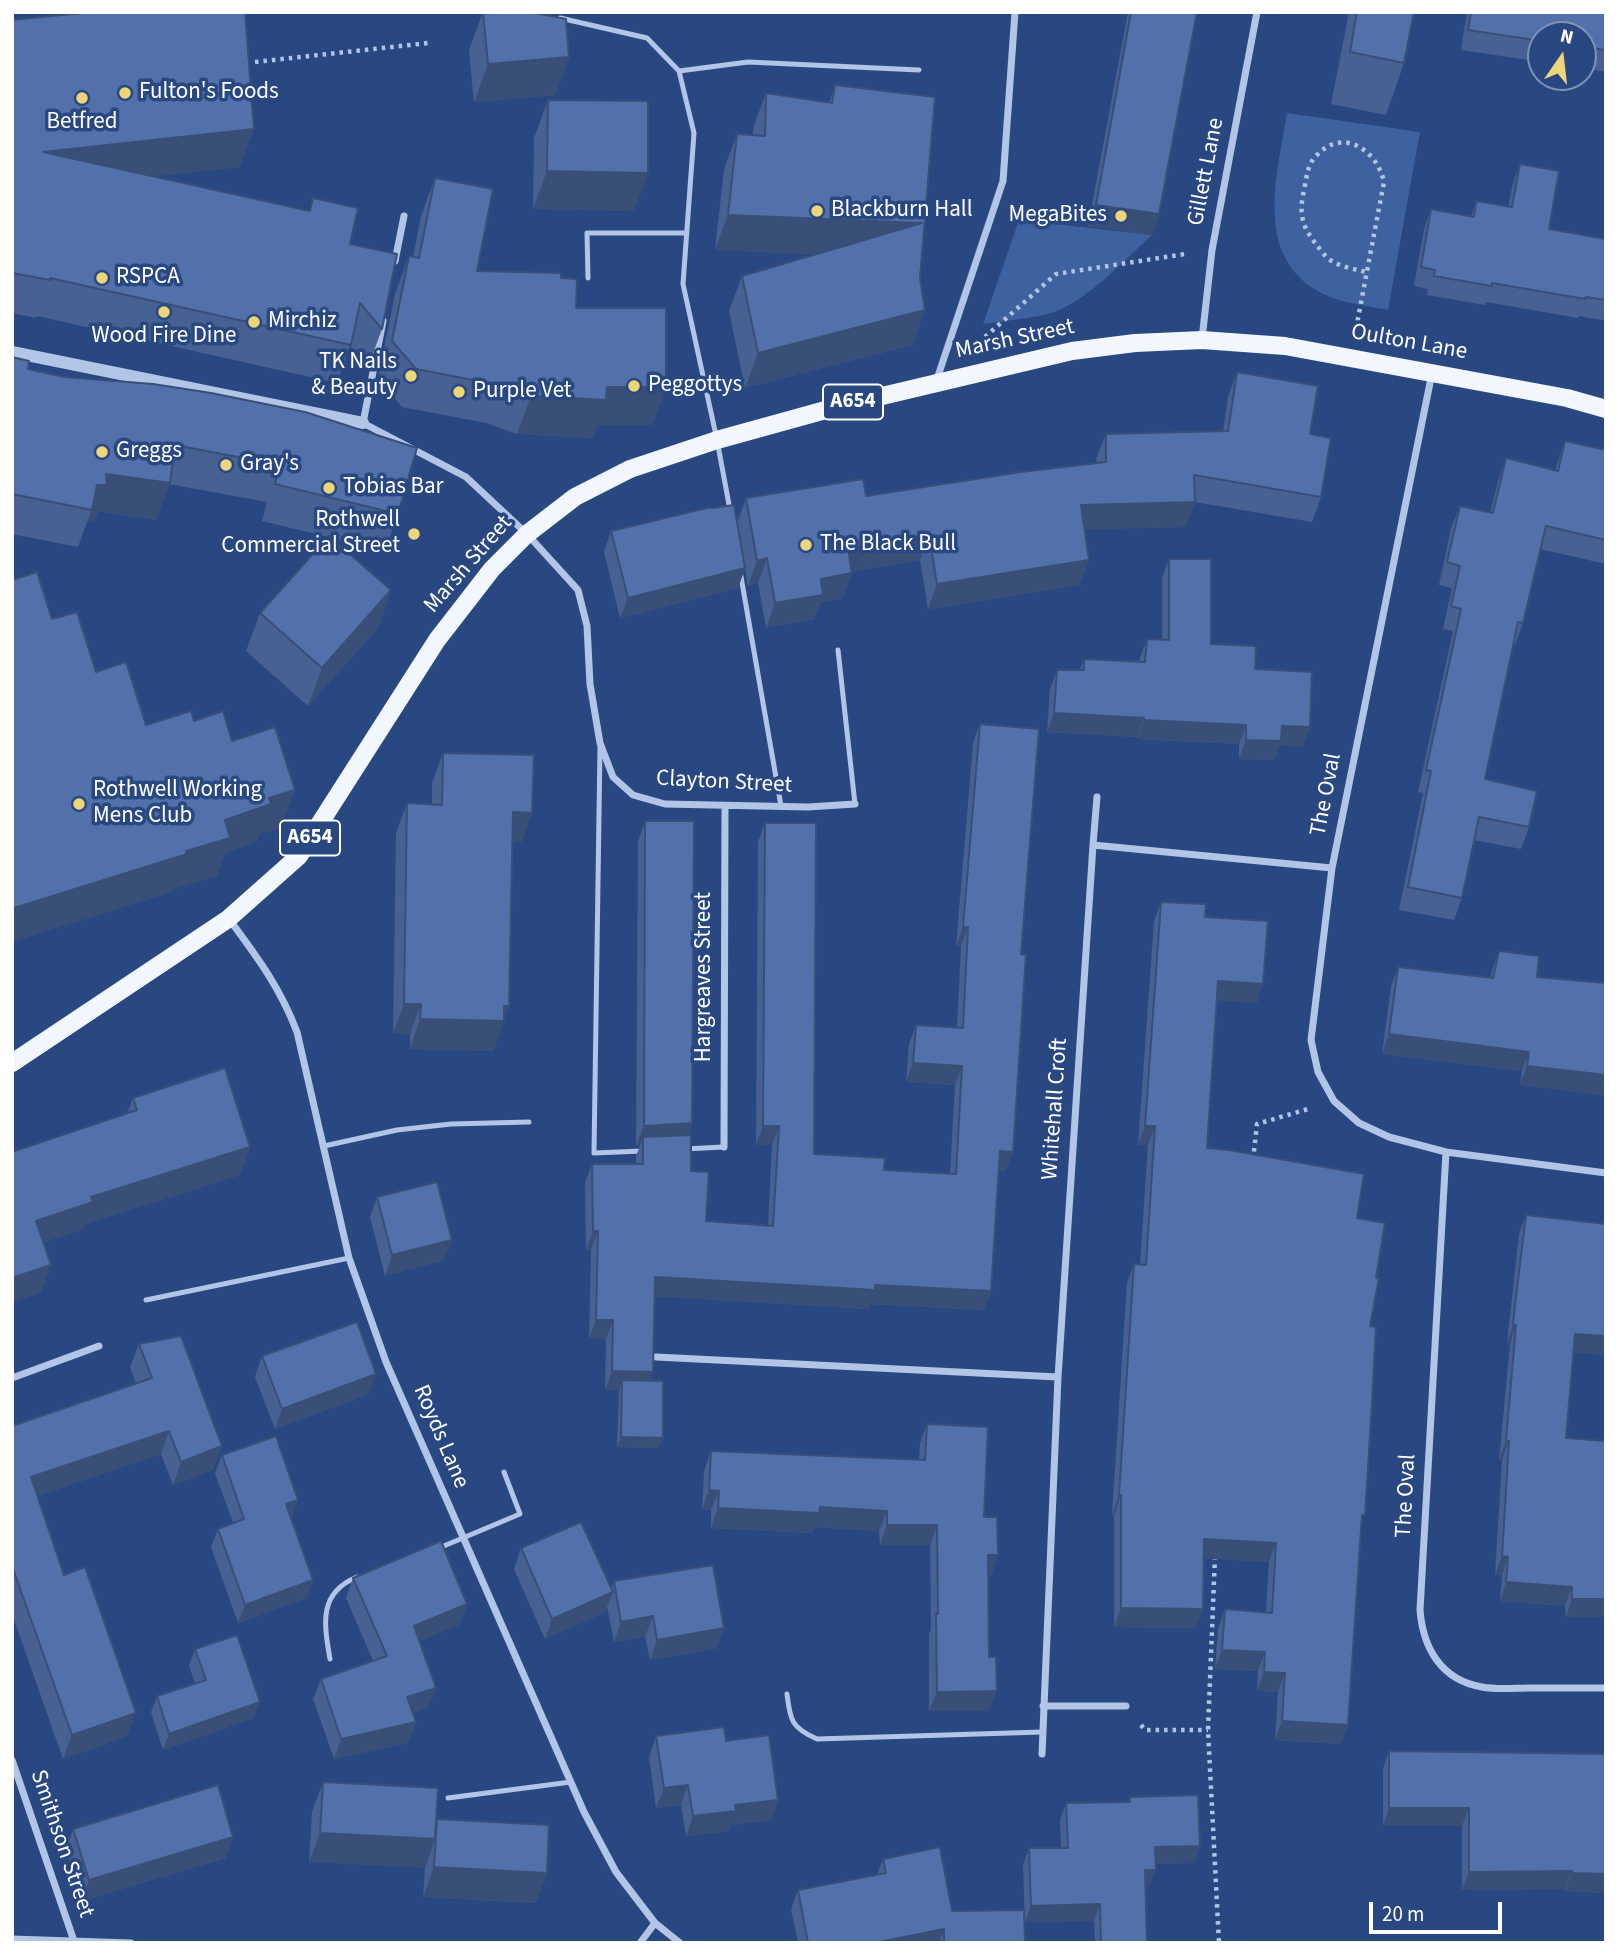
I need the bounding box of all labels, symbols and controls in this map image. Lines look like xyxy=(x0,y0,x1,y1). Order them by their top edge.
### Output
north arrow xyxy=(1527,21,1597,91)
text: N xyxy=(1557,22,1576,52)
place label: Fulton's Foods xyxy=(139,79,279,107)
marker: Fulton's Foods xyxy=(117,85,133,101)
marker: Betfred xyxy=(74,90,90,106)
place label: Betfred xyxy=(47,109,117,137)
street label: Gillett Lane xyxy=(1183,116,1231,228)
place label: Blackburn Hall xyxy=(831,197,973,225)
place label: MegaBites xyxy=(1009,202,1107,230)
marker: Blackburn Hall xyxy=(809,203,825,219)
marker: MegaBites xyxy=(1113,208,1129,224)
place label: RSPCA xyxy=(116,264,180,292)
marker: RSPCA xyxy=(94,270,110,286)
marker: Wood Fire Dine xyxy=(156,304,172,320)
place label: Mirchiz xyxy=(268,308,337,336)
marker: Mirchiz xyxy=(246,314,262,330)
street label: Marsh Street xyxy=(953,314,1077,366)
street label: Oulton Lane xyxy=(1349,319,1469,367)
place label: Wood Fire Dine xyxy=(92,323,236,351)
place label: TK Nails & Beauty xyxy=(311,349,397,403)
marker: TK Nails & Beauty xyxy=(403,368,419,384)
place label: Peggottys xyxy=(648,372,742,400)
place label: Purple Vet xyxy=(473,378,572,406)
marker: Peggottys xyxy=(626,378,642,394)
marker: Purple Vet xyxy=(451,384,467,400)
road number: A654 xyxy=(823,384,883,420)
place label: Greggs xyxy=(116,438,182,466)
marker: Greggs xyxy=(94,444,110,460)
place label: Gray's xyxy=(240,451,299,479)
marker: Gray's xyxy=(218,457,234,473)
place label: Tobias Bar xyxy=(343,474,444,502)
marker: Tobias Bar xyxy=(321,480,337,496)
place label: Rothwell Commercial Street xyxy=(221,507,400,561)
street label: Marsh Street xyxy=(419,510,519,620)
marker: Rothwell Commercial Street xyxy=(406,526,422,542)
place label: The Black Bull xyxy=(820,531,956,559)
marker: The Black Bull xyxy=(798,537,814,553)
street label: The Oval xyxy=(1305,751,1349,839)
street label: Clayton Street xyxy=(655,766,793,800)
place label: Rothwell Working Mens Club xyxy=(93,777,262,831)
marker: Rothwell Working Mens Club xyxy=(71,796,87,812)
road number: A654 xyxy=(280,820,340,856)
street label: Hargreaves Street xyxy=(691,892,719,1062)
street label: Whitehall Croft xyxy=(1037,1037,1075,1181)
street label: Royds Lane xyxy=(406,1381,474,1493)
street label: The Oval xyxy=(1391,1453,1423,1539)
street label: Smithson Street xyxy=(23,1767,99,1921)
scale bar xyxy=(1373,1888,1506,1932)
text: 20 m xyxy=(1382,1899,1424,1929)

